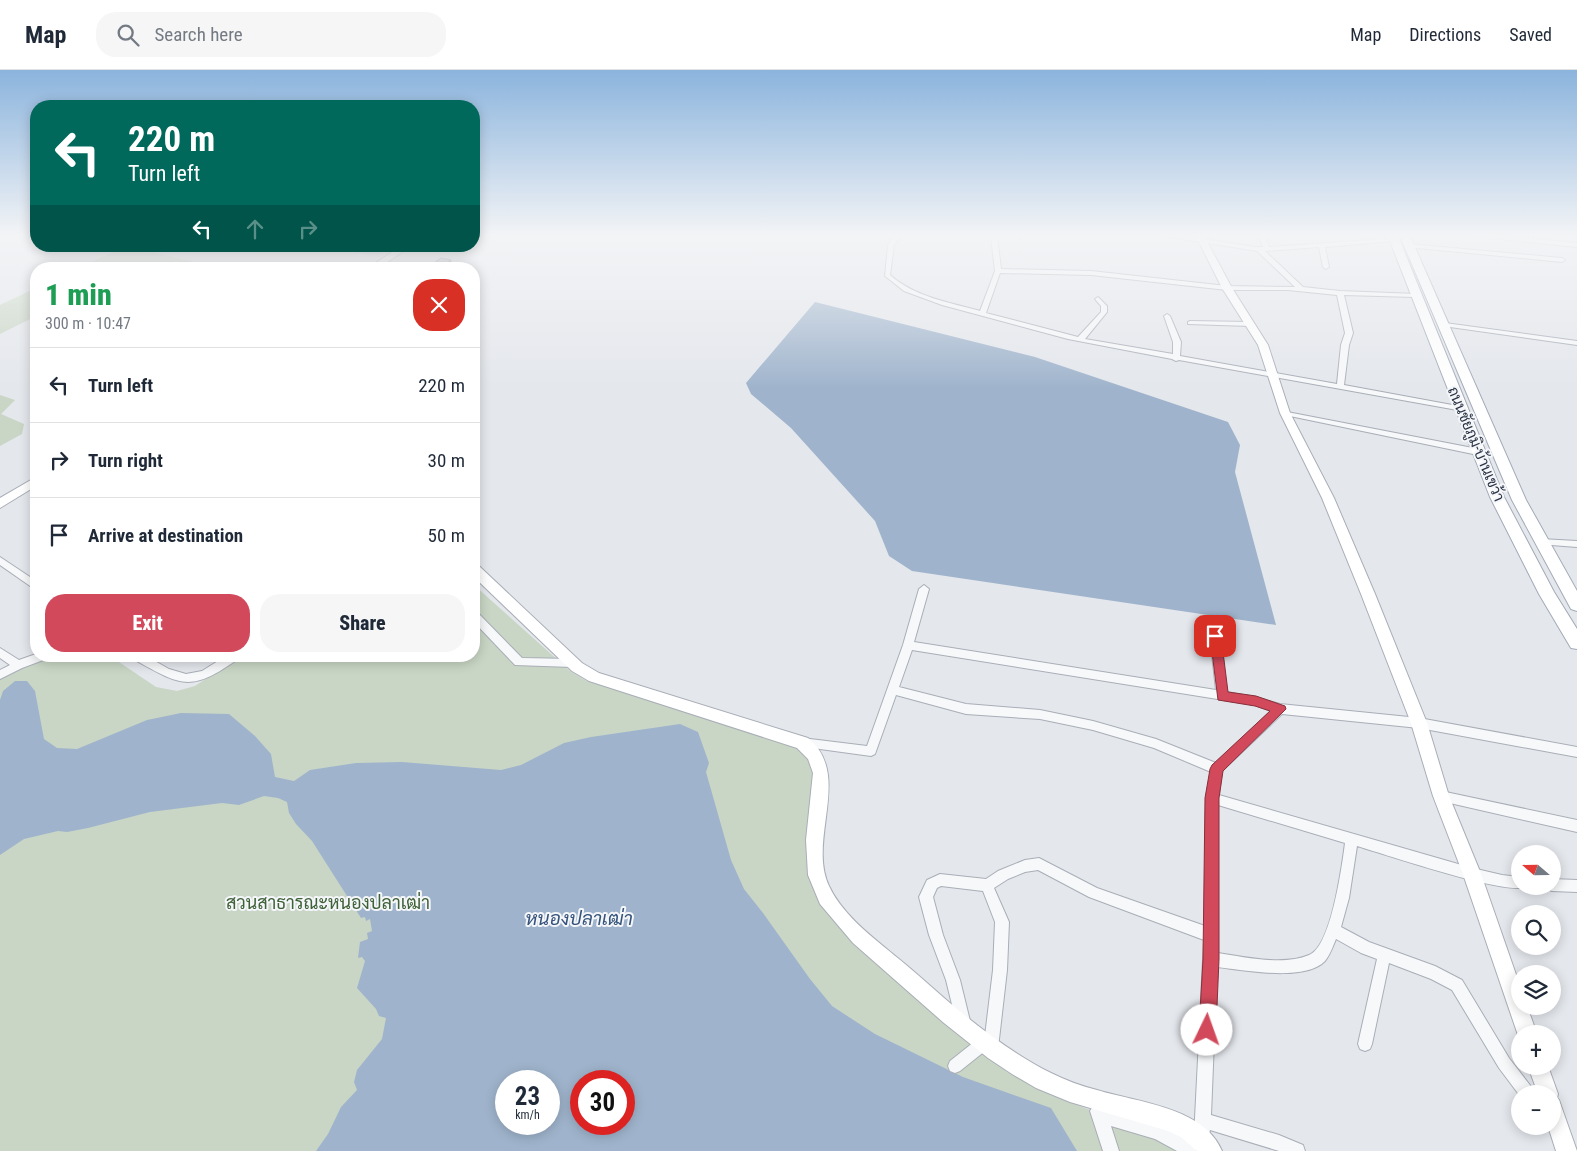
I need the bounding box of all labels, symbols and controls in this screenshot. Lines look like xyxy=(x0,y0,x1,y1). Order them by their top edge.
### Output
search box xyxy=(96,12,446,57)
text: Map xyxy=(25,21,66,49)
icon: search xyxy=(114,21,142,49)
text: Search here xyxy=(154,23,243,46)
text: Map xyxy=(1350,24,1381,45)
text: Directions xyxy=(1409,24,1481,45)
text: Saved xyxy=(1509,24,1552,45)
text: 220 m xyxy=(128,119,215,160)
icon: left xyxy=(45,120,110,185)
text: Turn left xyxy=(128,161,200,186)
icon: left xyxy=(188,215,216,243)
icon: ahead xyxy=(241,215,269,243)
icon: right xyxy=(294,215,322,243)
text: 1 min xyxy=(45,277,112,312)
button: close xyxy=(413,279,465,331)
text: 300 m · 10:47 xyxy=(45,314,131,333)
icon: left xyxy=(45,371,73,399)
text: Turn left xyxy=(88,374,153,397)
text: 220 m xyxy=(418,374,465,397)
street label: ถนนชัยภูมิ-บ้านเขว้า xyxy=(1443,384,1509,504)
icon: right xyxy=(45,446,73,474)
text: Turn right xyxy=(88,449,163,472)
text: 30 m xyxy=(428,449,465,472)
icon: arrive xyxy=(45,521,73,549)
text: Arrive at destination xyxy=(88,524,243,547)
text: 50 m xyxy=(428,524,465,547)
button: Exit xyxy=(45,594,250,652)
button: Share xyxy=(260,594,465,652)
pin xyxy=(1194,615,1236,657)
icon: arrive xyxy=(1201,622,1229,650)
north arrow xyxy=(1511,845,1561,895)
map controls xyxy=(1511,845,1561,1135)
park label: สวนสาธารณะหนองปลาเฒ่า xyxy=(226,891,430,913)
button: search xyxy=(1511,905,1561,955)
water label: หนองปลาเฒ่า xyxy=(525,907,633,930)
button: layers xyxy=(1511,965,1561,1015)
position arrow xyxy=(1180,1003,1232,1055)
button: + xyxy=(1511,1025,1561,1075)
speed limit sign: 30 xyxy=(570,1070,635,1135)
text: 23 xyxy=(515,1082,540,1111)
button: − xyxy=(1511,1085,1561,1135)
text: km/h xyxy=(515,1108,540,1122)

